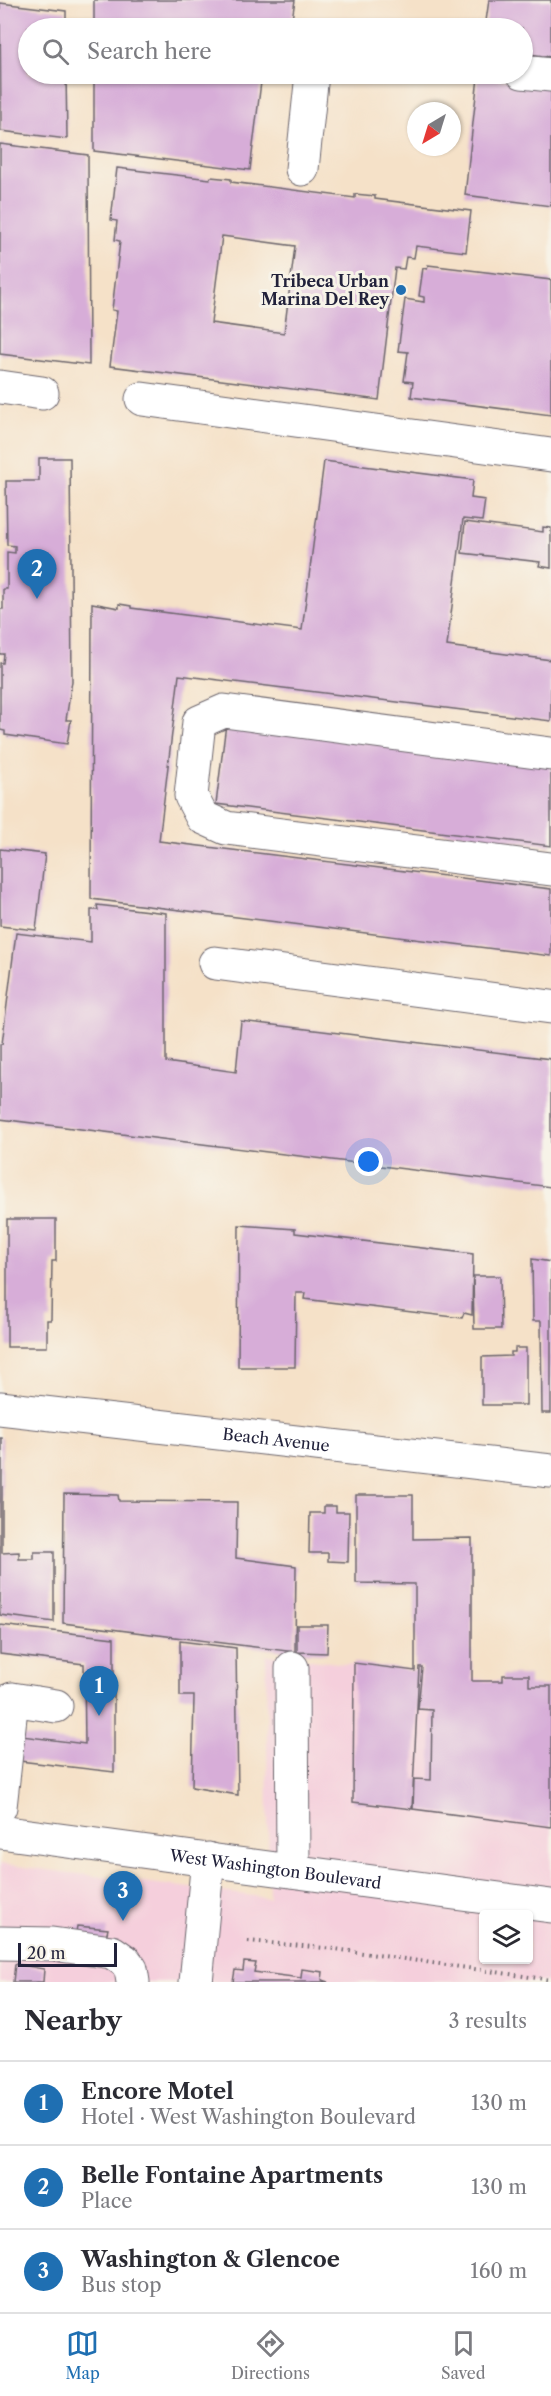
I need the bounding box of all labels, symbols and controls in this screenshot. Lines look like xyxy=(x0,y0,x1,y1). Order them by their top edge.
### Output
search box xyxy=(18,18,533,84)
icon: search xyxy=(39,35,72,68)
text: Search here xyxy=(87,38,212,65)
north arrow xyxy=(407,102,461,156)
place label: Tribeca Urban Marina Del Rey xyxy=(261,271,390,309)
marker: Tribeca Urban Marina Del Rey xyxy=(394,283,408,297)
pin: 2 xyxy=(18,550,57,599)
your location xyxy=(354,1147,383,1176)
street label: Beach Avenue xyxy=(222,1424,331,1456)
pin: 1 xyxy=(80,1666,118,1716)
street label: West Washington Boulevard xyxy=(168,1845,383,1893)
pin: 3 xyxy=(104,1872,142,1921)
map controls xyxy=(479,1910,533,1964)
button: layers xyxy=(479,1910,533,1964)
scale bar xyxy=(18,1940,117,1968)
text: 20 m xyxy=(27,1943,66,1963)
text: Nearby xyxy=(24,2005,122,2037)
text: 3 results xyxy=(449,2009,527,2033)
text: Encore Motel xyxy=(81,2078,234,2105)
text: 1 xyxy=(39,2091,48,2115)
text: 130 m xyxy=(471,2091,527,2115)
text: Hotel · West Washington Boulevard xyxy=(81,2105,416,2129)
text: Belle Fontaine Apartments xyxy=(81,2162,383,2189)
text: 2 xyxy=(38,2175,49,2199)
text: 130 m xyxy=(471,2175,527,2199)
text: Place xyxy=(81,2189,132,2213)
text: Washington & Glencoe xyxy=(81,2246,340,2273)
text: 3 xyxy=(38,2259,49,2283)
text: 160 m xyxy=(470,2259,527,2283)
text: Bus stop xyxy=(81,2273,162,2297)
tab: Map xyxy=(66,2327,100,2383)
tab: Directions xyxy=(231,2327,310,2383)
tab: Saved xyxy=(441,2327,485,2383)

